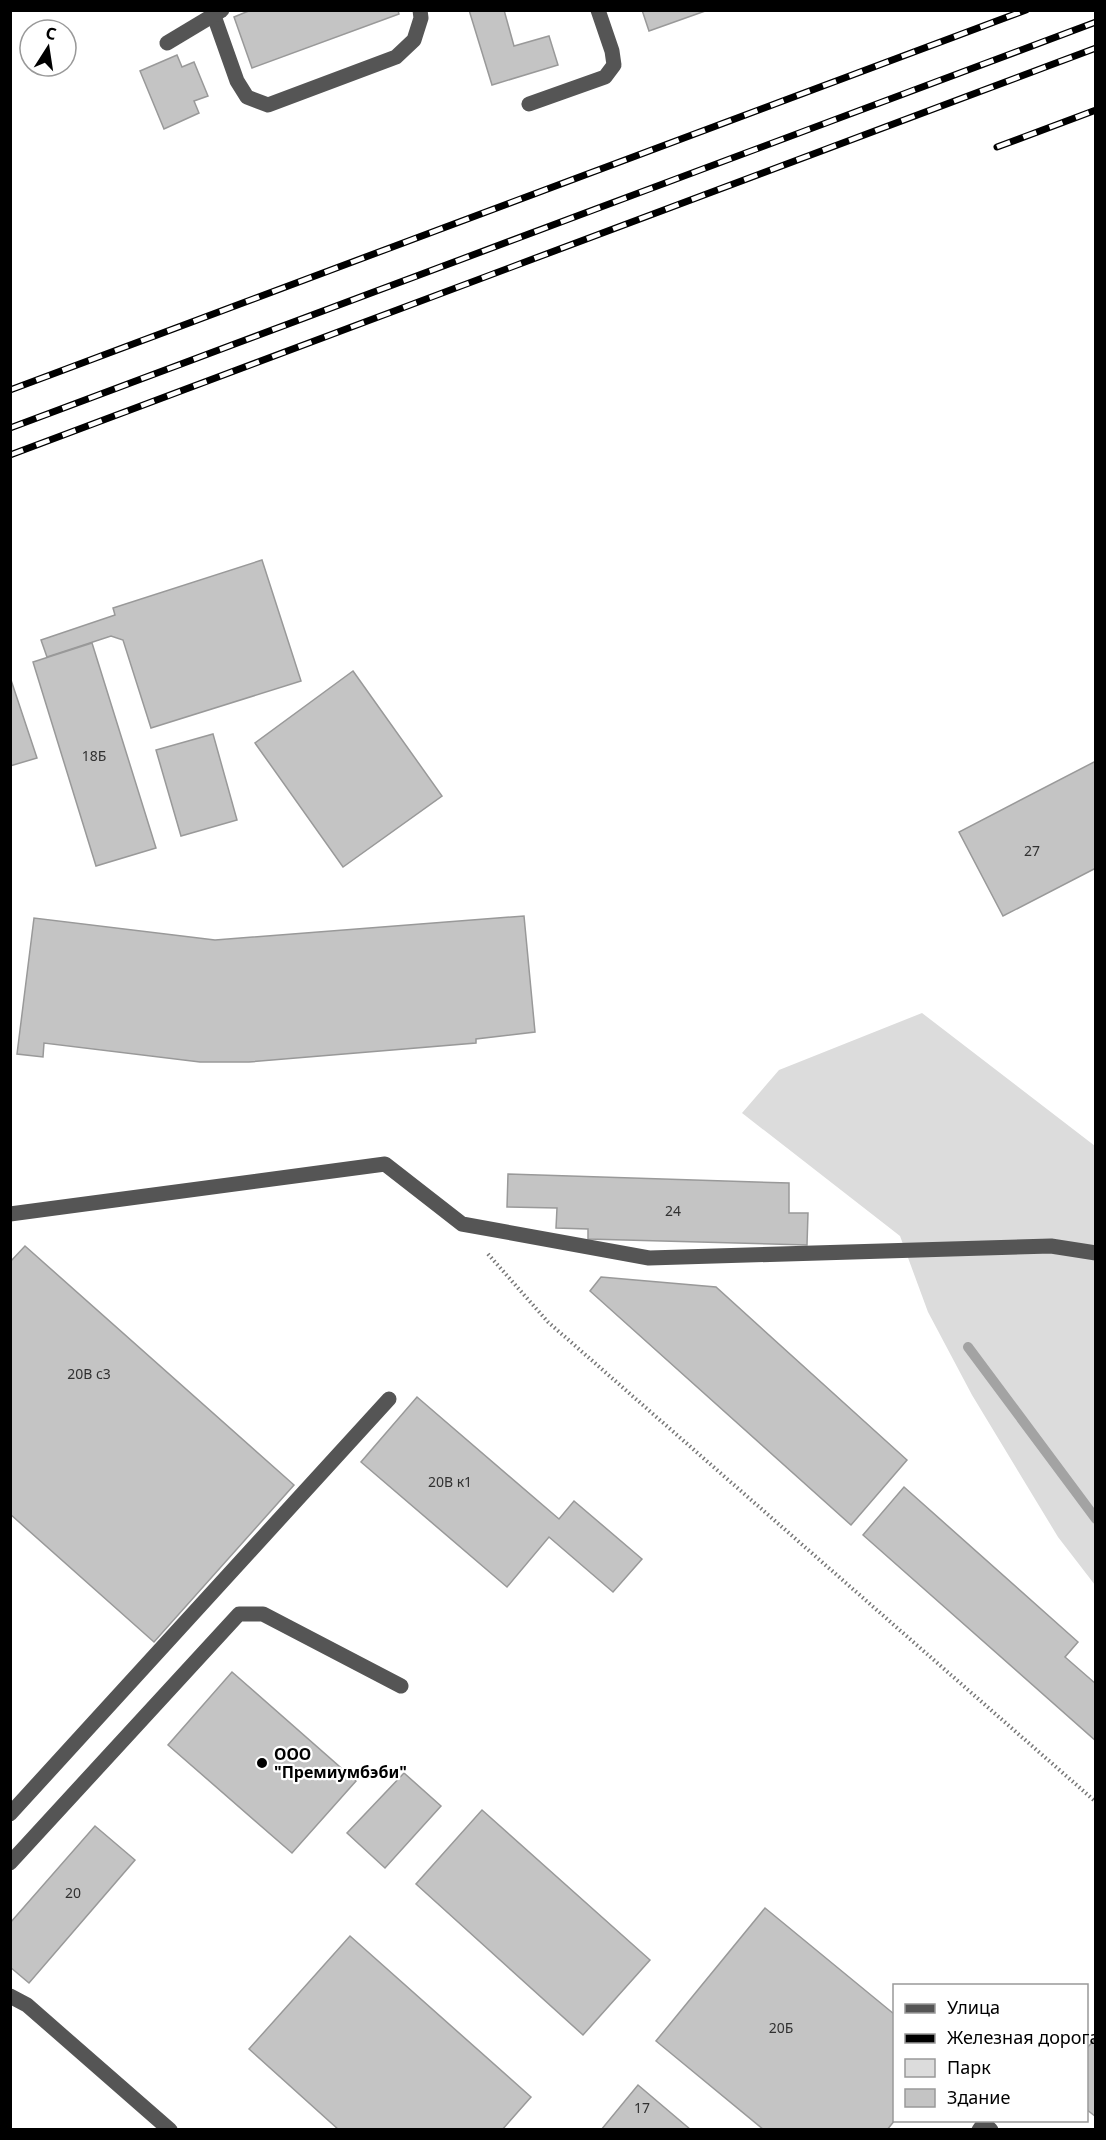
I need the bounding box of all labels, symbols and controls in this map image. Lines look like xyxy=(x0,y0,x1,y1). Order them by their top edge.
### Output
north arrow xyxy=(18,18,78,78)
text: С xyxy=(44,21,58,45)
house number: 18Б xyxy=(82,746,106,765)
house number: 27 xyxy=(1024,841,1040,860)
house number: 24 xyxy=(665,1201,681,1220)
house number: 20В с3 xyxy=(67,1364,111,1383)
house number: 20В к1 xyxy=(428,1472,472,1491)
place label: ООО "Премиумбэби" xyxy=(274,1743,407,1783)
marker: ООО "Премиумбэби" xyxy=(255,1756,269,1770)
house number: 20 xyxy=(65,1883,81,1902)
legend xyxy=(893,1984,1088,2122)
text: Улица xyxy=(947,1995,1000,2019)
house number: 20Б xyxy=(769,2018,793,2037)
text: Железная дорога xyxy=(947,2025,1099,2049)
text: Парк xyxy=(947,2055,991,2079)
text: Здание xyxy=(947,2085,1011,2109)
house number: 17 xyxy=(634,2098,650,2117)

